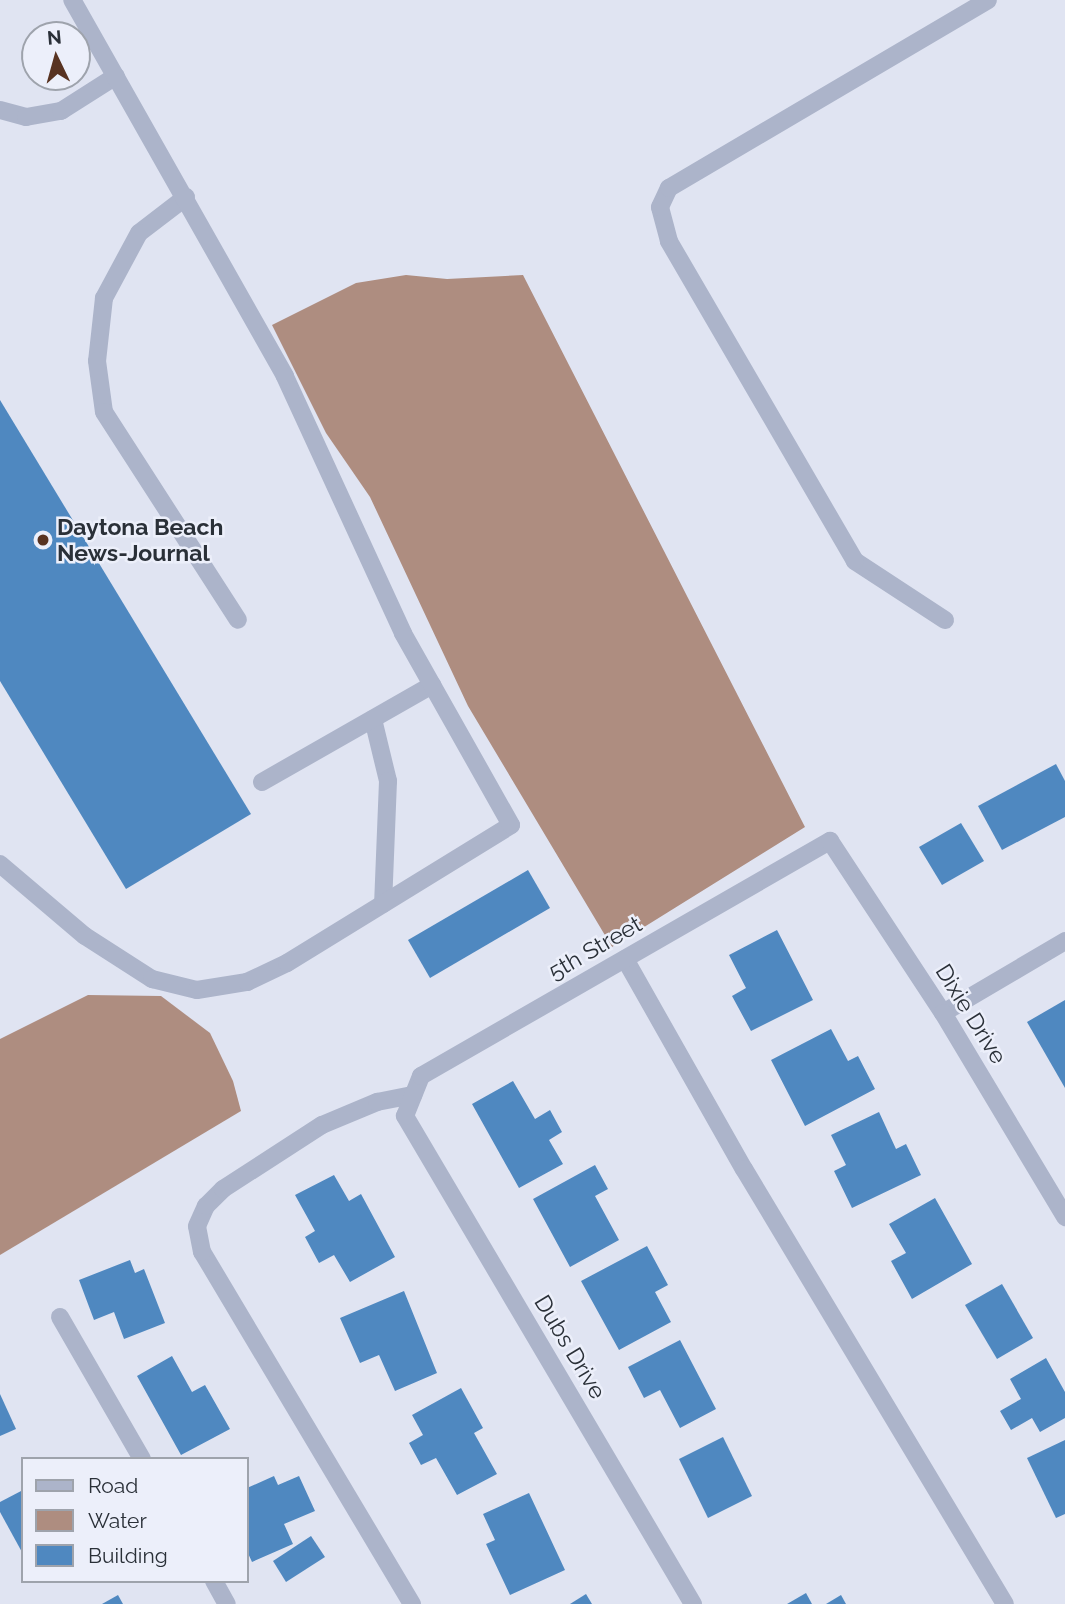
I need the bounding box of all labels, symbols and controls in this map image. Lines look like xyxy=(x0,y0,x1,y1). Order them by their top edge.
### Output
north arrow xyxy=(21,21,91,91)
text: N xyxy=(46,25,63,49)
place label: Daytona Beach News-Journal xyxy=(57,513,223,567)
marker: Daytona Beach News-Journal xyxy=(35,532,51,548)
street label: 5th Street xyxy=(543,910,647,986)
street label: Dixie Drive xyxy=(930,959,1012,1069)
street label: Dubs Drive xyxy=(528,1290,612,1404)
legend xyxy=(21,1457,248,1583)
text: Road xyxy=(88,1473,138,1498)
text: Water xyxy=(88,1508,147,1533)
text: Building xyxy=(88,1543,168,1568)

